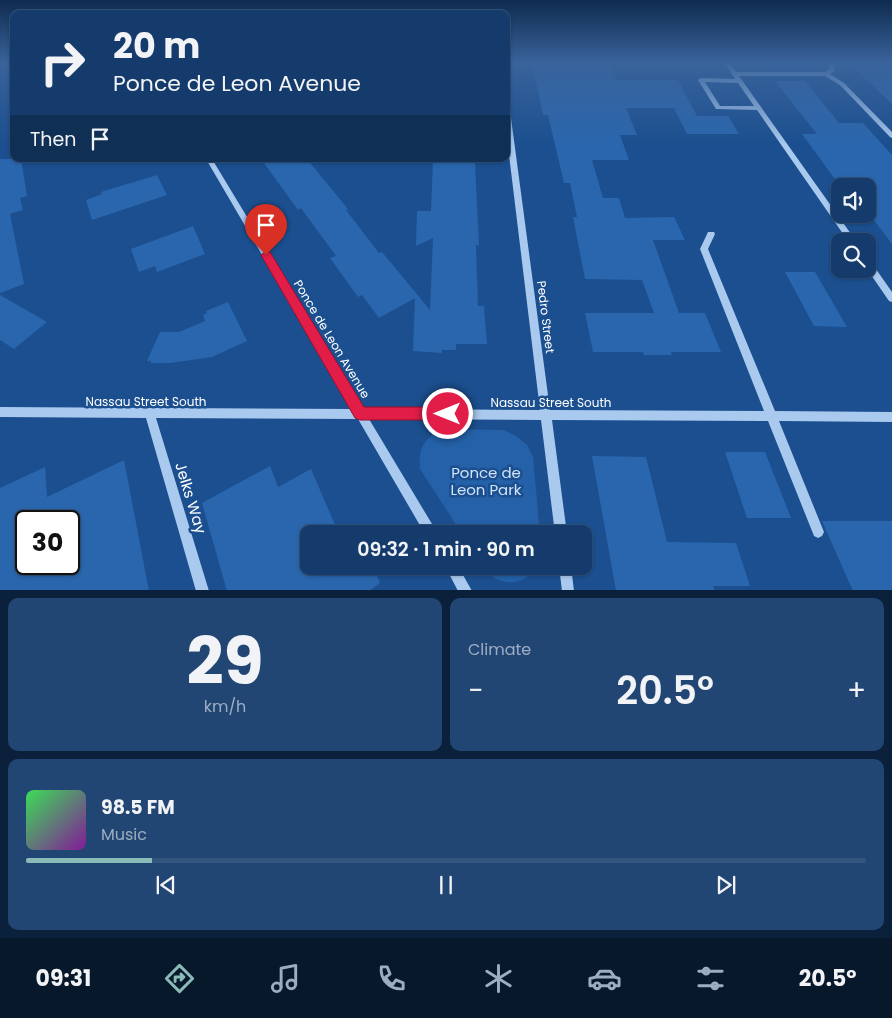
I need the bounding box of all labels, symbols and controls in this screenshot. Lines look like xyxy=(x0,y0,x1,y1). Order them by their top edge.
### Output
text: 20 m xyxy=(113,21,200,70)
icon: right xyxy=(30,30,95,95)
text: Ponce de Leon Avenue xyxy=(113,68,361,99)
icon: arrive xyxy=(86,125,114,153)
text: Then xyxy=(30,126,76,153)
map controls xyxy=(831,178,876,278)
button: sound xyxy=(831,178,876,223)
pin xyxy=(245,204,287,255)
icon: arrive xyxy=(252,211,280,239)
button: search xyxy=(831,233,876,278)
street label: Ponce de Leon Avenue xyxy=(290,277,374,401)
street label: Pedro Street xyxy=(533,280,559,354)
position arrow xyxy=(421,387,473,439)
street label: Nassau Street South xyxy=(86,393,206,410)
street label: Nassau Street South xyxy=(491,394,611,411)
street label: Jelks Way xyxy=(170,460,212,537)
park label: Ponce de Leon Park xyxy=(450,462,522,500)
speed limit sign: 30 xyxy=(15,510,80,575)
text: 09:32 · 1 min · 90 m xyxy=(357,536,535,563)
text: 29 xyxy=(186,616,264,707)
text: Climate xyxy=(468,638,531,661)
text: 20.5° xyxy=(616,664,714,717)
text: − xyxy=(468,671,483,710)
text: + xyxy=(847,671,866,710)
text: km/h xyxy=(204,695,246,718)
text: 98.5 FM xyxy=(101,794,175,821)
text: Music xyxy=(101,823,147,846)
icon: previous xyxy=(152,871,180,899)
icon: pause xyxy=(432,871,460,899)
icon: next xyxy=(712,871,740,899)
icon: directions xyxy=(162,961,197,996)
icon: music xyxy=(268,961,303,996)
icon: phone xyxy=(374,961,409,996)
icon: climate xyxy=(481,961,516,996)
icon: car xyxy=(587,961,622,996)
icon: filters xyxy=(693,961,728,996)
text: 09:31 xyxy=(36,963,91,994)
text: 20.5° xyxy=(799,963,856,994)

